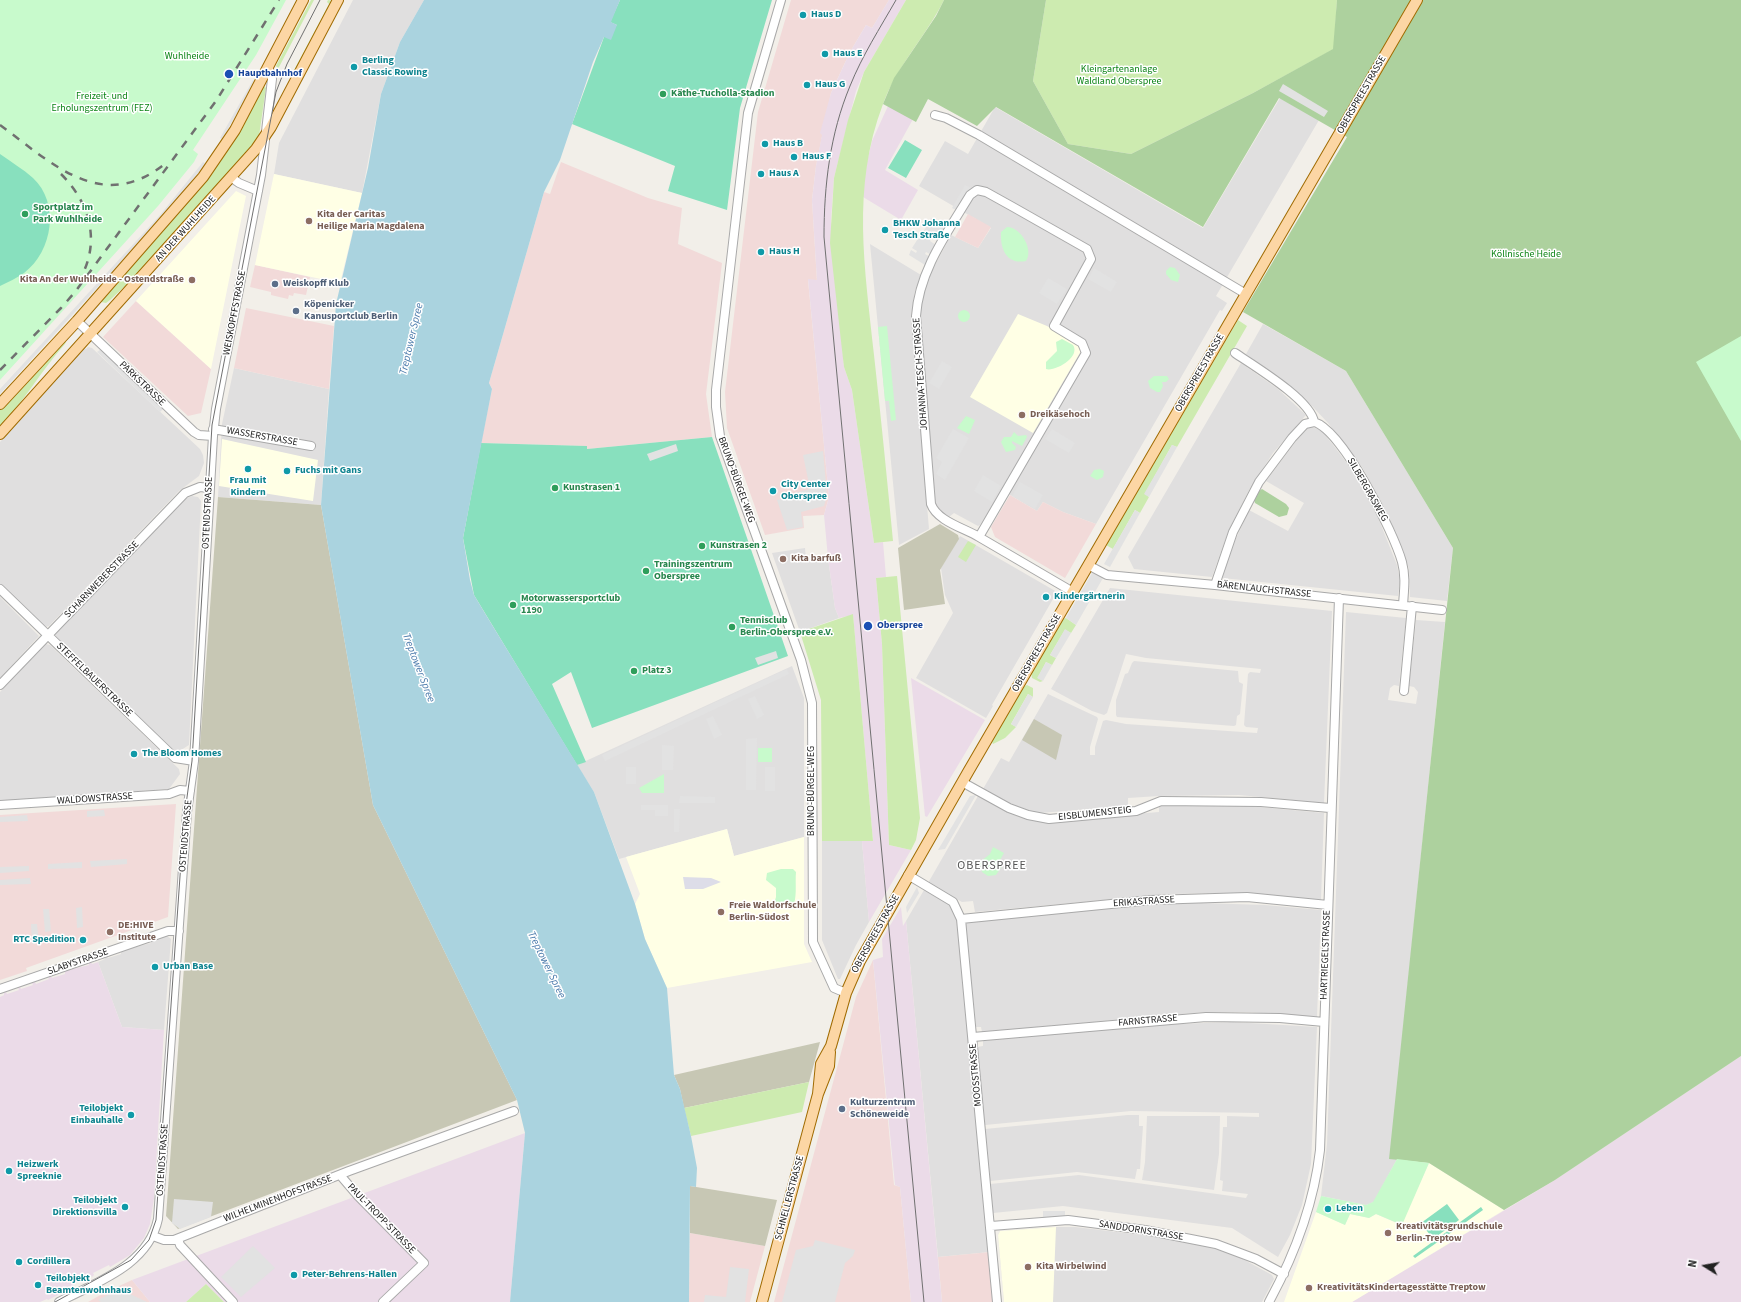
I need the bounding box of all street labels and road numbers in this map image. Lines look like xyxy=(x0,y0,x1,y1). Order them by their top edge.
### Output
street label: OBERSPREESTRASSE xyxy=(1335,54,1389,136)
street label: AN DER WUHLHEIDE xyxy=(153,194,219,264)
street label: WEISKOPFFSTRASSE xyxy=(221,270,249,356)
street label: JOHANNA-TESCH-STRASSE xyxy=(911,317,931,431)
street label: OBERSPREESTRASSE xyxy=(1173,332,1227,414)
street label: PARKSTRASSE xyxy=(116,359,168,409)
street label: WASSERSTRASSE xyxy=(225,425,299,449)
street label: BRUNO-BÜRGEL-WEG xyxy=(715,436,757,524)
street label: SILBERGRASWEG xyxy=(1344,456,1390,524)
street label: OSTENDSTRASSE xyxy=(200,477,216,549)
street label: SCHARNWEBERSTRASSE xyxy=(62,539,142,621)
street label: BÄRENLAUCHSTRASSE xyxy=(1216,579,1312,601)
street label: OBERSPREESTRASSE xyxy=(1010,612,1064,694)
street label: STEFFELBAUERSTRASSE xyxy=(53,640,135,720)
street label: BRUNO-BÜRGEL-WEG xyxy=(806,746,818,836)
street label: WALDOWSTRASSE xyxy=(57,790,133,808)
street label: OSTENDSTRASSE xyxy=(177,799,195,873)
street label: EISBLUMENSTEIG xyxy=(1058,804,1132,824)
street label: OBERSPREESTRASSE xyxy=(849,893,903,975)
street label: ERIKASTRASSE xyxy=(1113,894,1175,910)
street label: HARTRIEGELSTRASSE xyxy=(1318,910,1334,1000)
street label: SLABYSTRASSE xyxy=(46,946,110,978)
street label: FARNSTRASSE xyxy=(1118,1012,1178,1030)
street label: MOOSSTRASSE xyxy=(967,1043,985,1107)
street label: OSTENDSTRASSE xyxy=(154,1123,172,1197)
street label: SCHNELLERSTRASSE xyxy=(773,1154,807,1242)
street label: WILHELMINENHOFSTRASSE xyxy=(222,1173,334,1225)
street label: PAUL-TROPP-STRASSE xyxy=(344,1181,418,1257)
street label: SANDDORNSTRASSE xyxy=(1098,1218,1184,1244)

